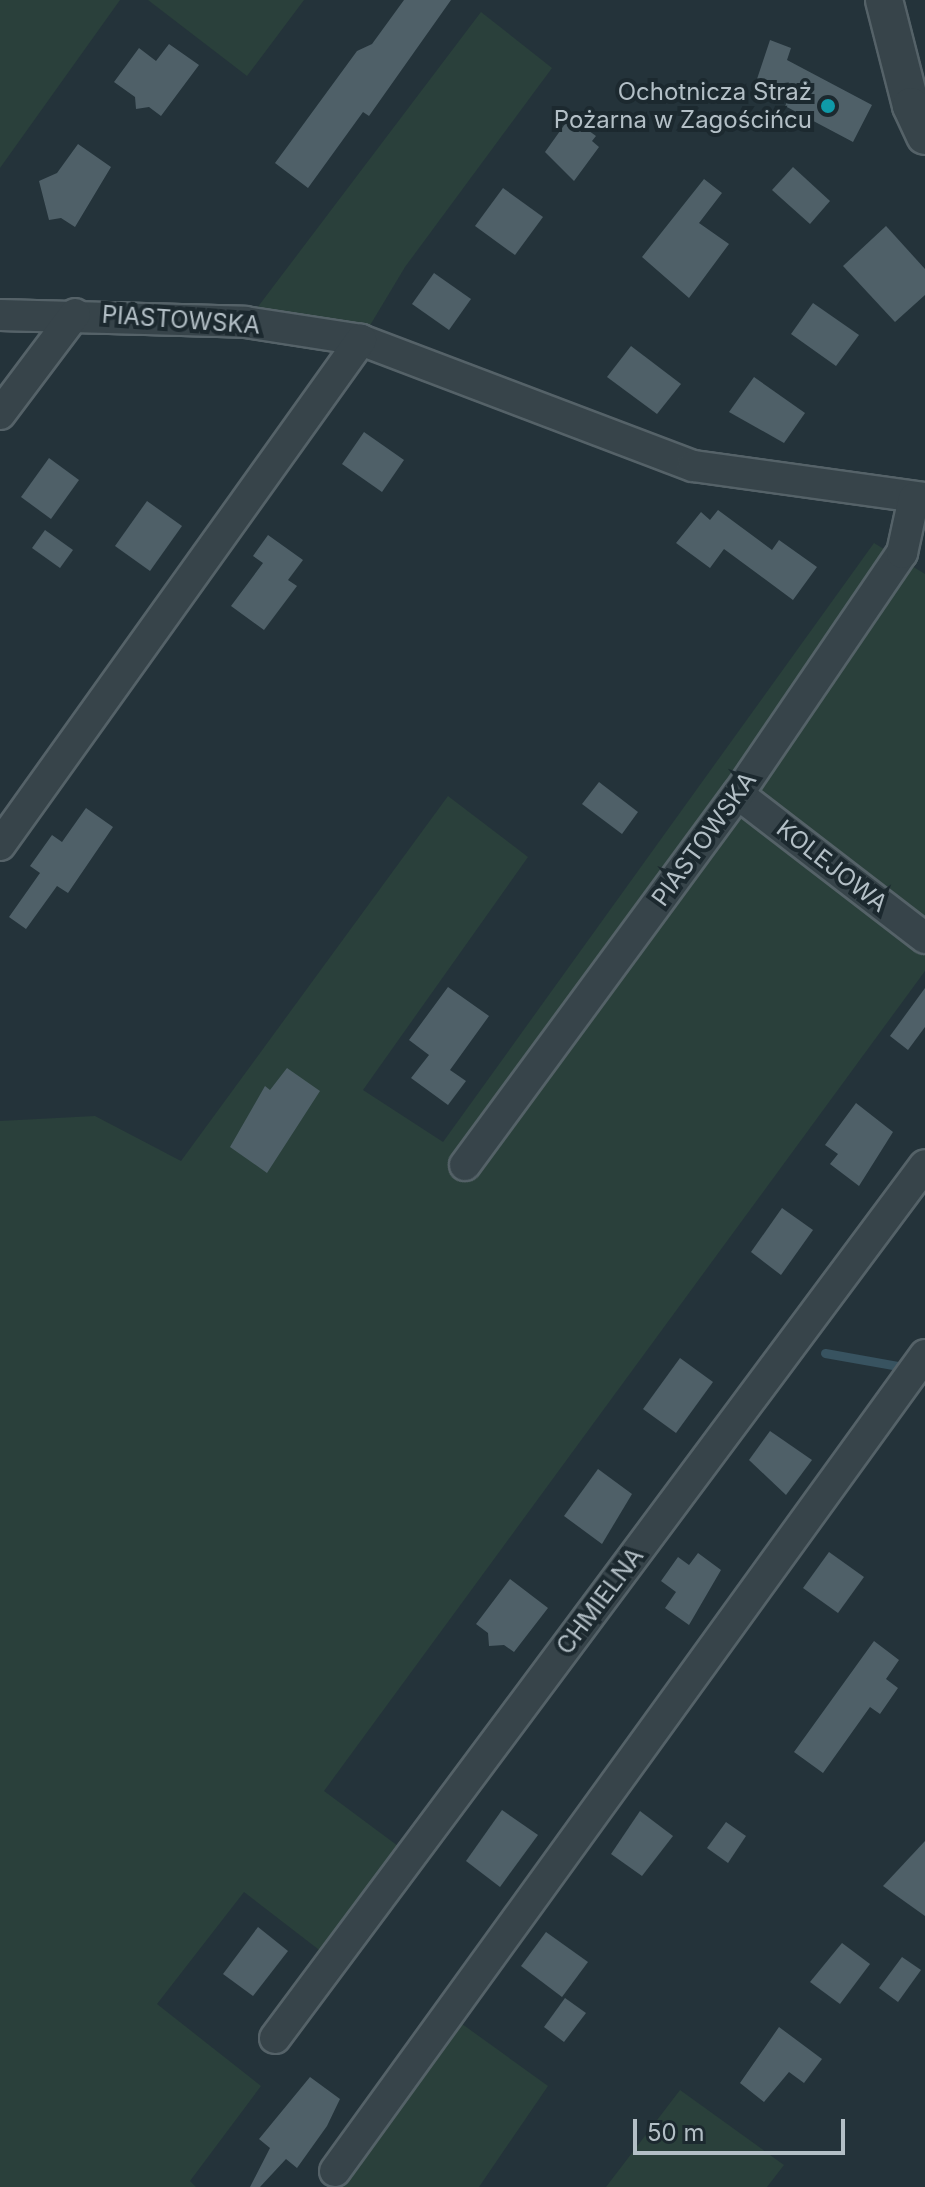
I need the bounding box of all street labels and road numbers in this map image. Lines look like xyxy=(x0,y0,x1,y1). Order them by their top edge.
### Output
street label: PIASTOWSKA xyxy=(101,300,261,340)
street label: PIASTOWSKA xyxy=(646,766,762,912)
street label: KOLEJOWA xyxy=(771,814,893,918)
street label: CHMIELNA xyxy=(551,1542,649,1660)

